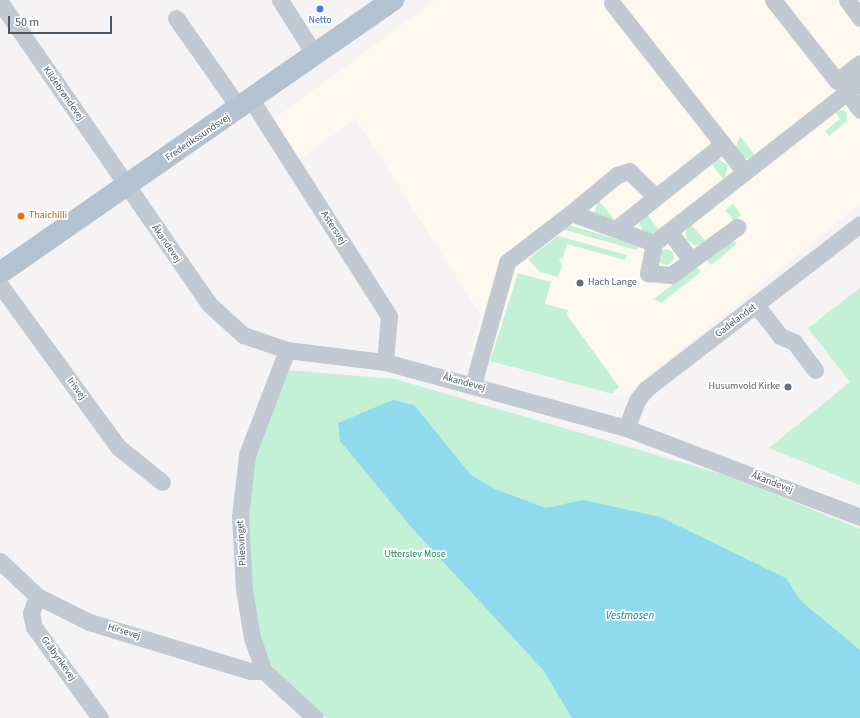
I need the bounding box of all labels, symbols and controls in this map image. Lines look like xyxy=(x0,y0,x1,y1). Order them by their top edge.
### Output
marker: Netto xyxy=(315,4,325,14)
scale bar xyxy=(10,8,114,34)
text: 50 m xyxy=(15,14,39,31)
place label: Netto xyxy=(308,15,332,27)
street label: Kildebrøndevej xyxy=(40,64,86,124)
street label: Frederikssundsvej xyxy=(163,112,233,164)
street label: Astersvej xyxy=(318,209,348,247)
place label: Thaichilli xyxy=(29,210,67,222)
marker: Thaichilli xyxy=(16,211,26,221)
street label: Åkandevej xyxy=(149,223,183,265)
place label: Hach Lange xyxy=(588,277,637,289)
marker: Hach Lange xyxy=(575,278,585,288)
street label: Gadelandet xyxy=(713,302,759,340)
street label: Åkandevej xyxy=(441,372,487,394)
street label: Irisvej xyxy=(64,375,88,403)
place label: Husumvold Kirke xyxy=(709,381,780,393)
marker: Husumvold Kirke xyxy=(783,382,793,392)
street label: Åkandevej xyxy=(750,470,794,496)
street label: Pilesvinget xyxy=(235,520,249,566)
park label: Utterslev Mose xyxy=(384,549,446,561)
water label: Vestmosen xyxy=(606,609,654,623)
street label: Hirsevej xyxy=(106,621,142,643)
street label: Gråbynkevej xyxy=(38,634,78,684)

